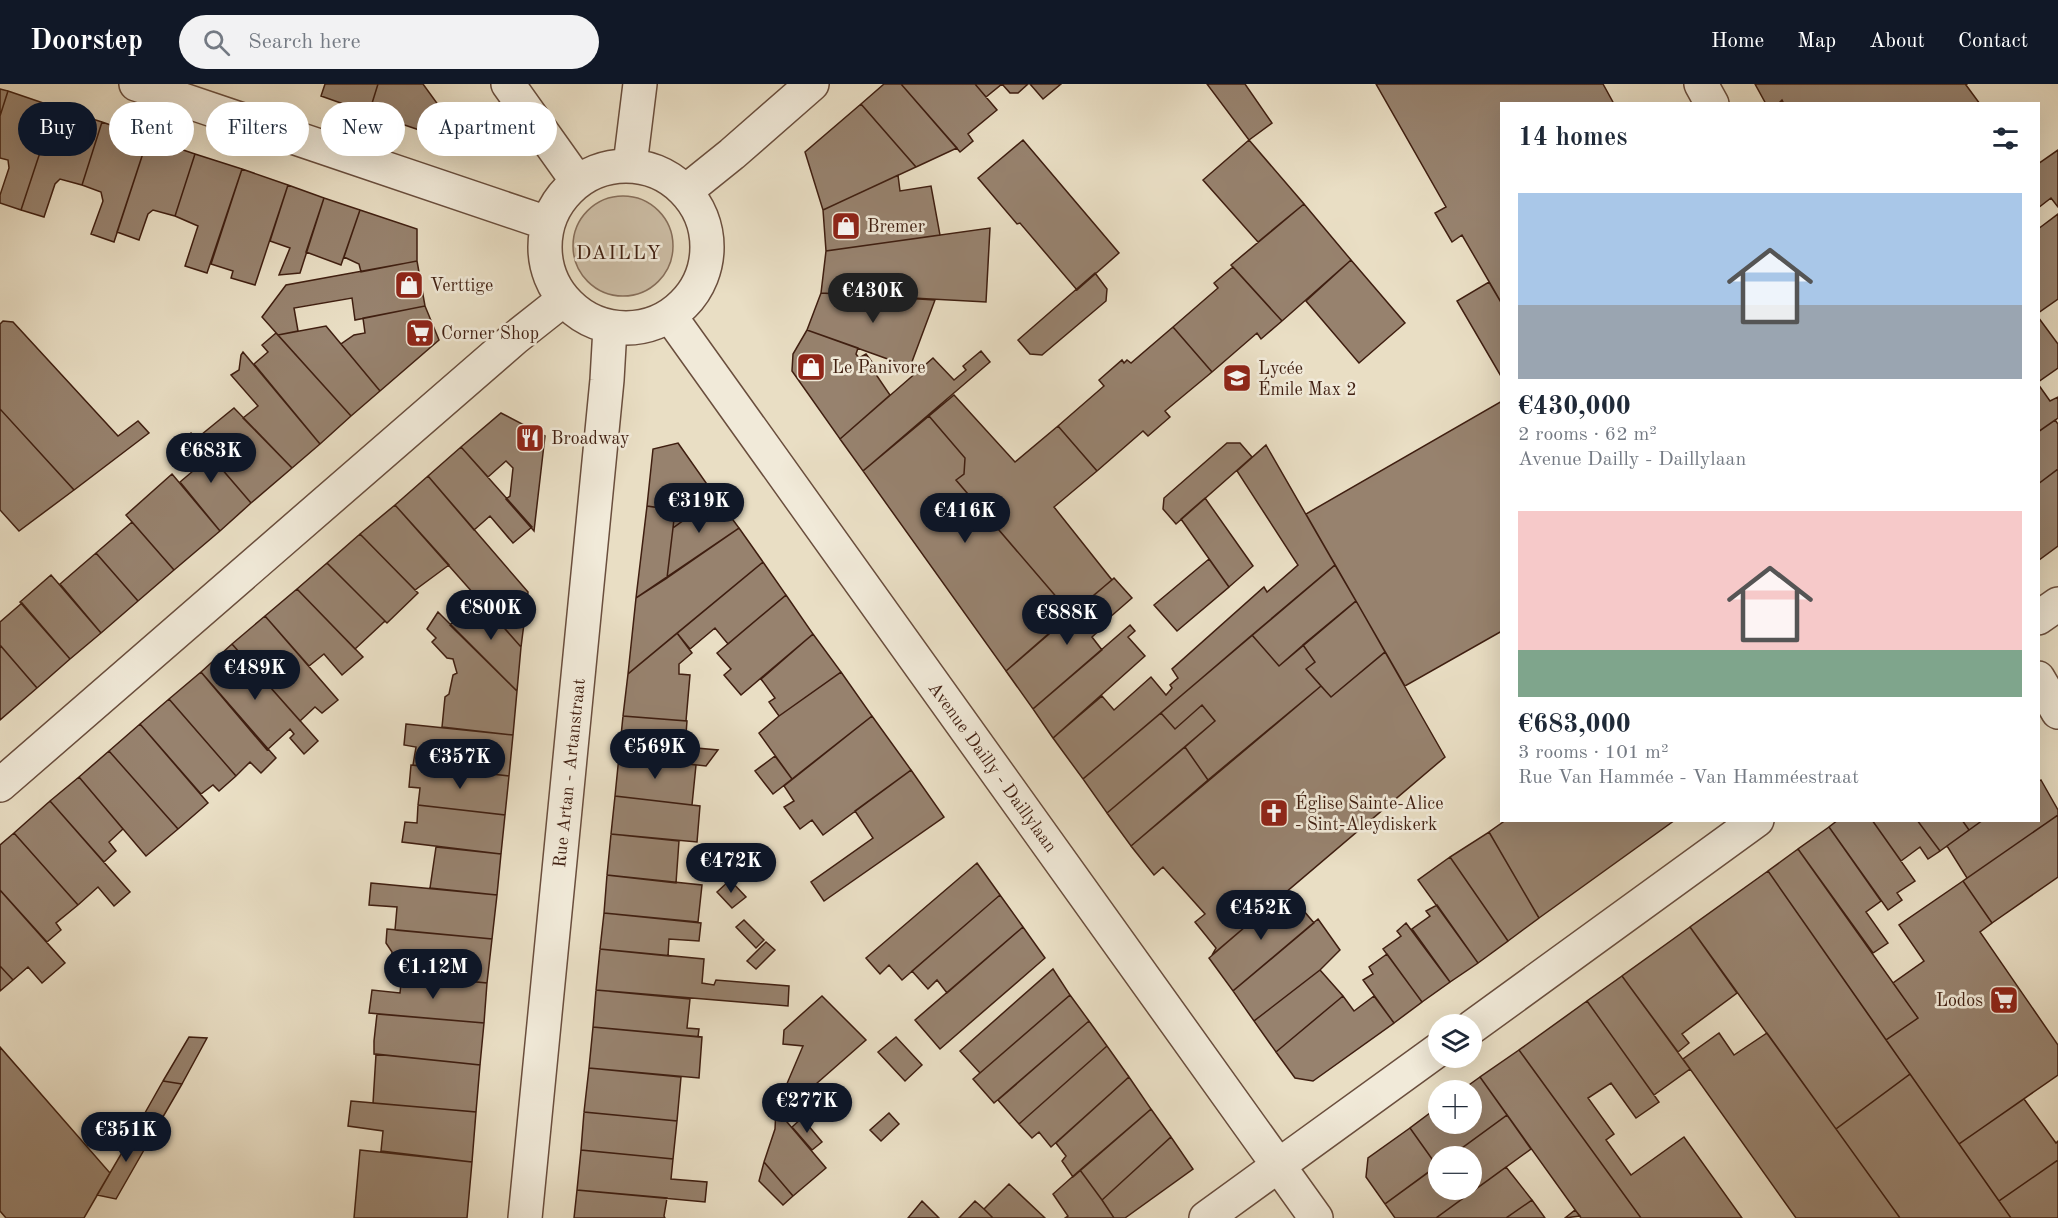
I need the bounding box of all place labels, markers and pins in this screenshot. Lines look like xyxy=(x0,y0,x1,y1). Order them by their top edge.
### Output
shop icon: Bremer xyxy=(830,210,862,242)
place label: Bremer xyxy=(867,218,926,236)
shop icon: Verttige xyxy=(393,269,425,301)
pin: €430K xyxy=(831,273,915,324)
place label: Verttige xyxy=(430,277,493,295)
supermarket icon: Corner Shop xyxy=(404,317,436,349)
place label: Corner Shop xyxy=(441,325,539,343)
shop icon: Le Panivore xyxy=(795,351,827,383)
place label: Le Panivore xyxy=(832,359,926,377)
place label: Lycée Émile Max 2 xyxy=(1258,360,1357,399)
school or university icon: Lycée Émile Max 2 xyxy=(1221,362,1253,394)
restaurant icon: Broadway xyxy=(514,422,546,454)
place label: Broadway xyxy=(551,430,630,448)
pin: €683K xyxy=(169,433,253,484)
pin: €319K xyxy=(657,483,741,534)
pin: €416K xyxy=(923,493,1007,544)
pin: €800K xyxy=(449,590,533,641)
pin: €888K xyxy=(1025,595,1109,646)
pin: €489K xyxy=(213,650,297,701)
pin: €569K xyxy=(613,729,697,780)
pin: €357K xyxy=(418,739,502,790)
place label: Église Sainte-Alice - Sint-Aleydiskerk xyxy=(1295,791,1443,834)
church icon: Église Sainte-Alice - Sint-Aleydiskerk xyxy=(1258,797,1290,829)
pin: €472K xyxy=(689,843,773,894)
pin: €452K xyxy=(1219,890,1303,941)
pin: €1.12M xyxy=(384,949,482,1000)
supermarket icon: Lodos xyxy=(1988,984,2020,1016)
place label: Lodos xyxy=(1936,992,1983,1010)
pin: €277K xyxy=(765,1083,849,1134)
pin: €351K xyxy=(84,1112,168,1163)

